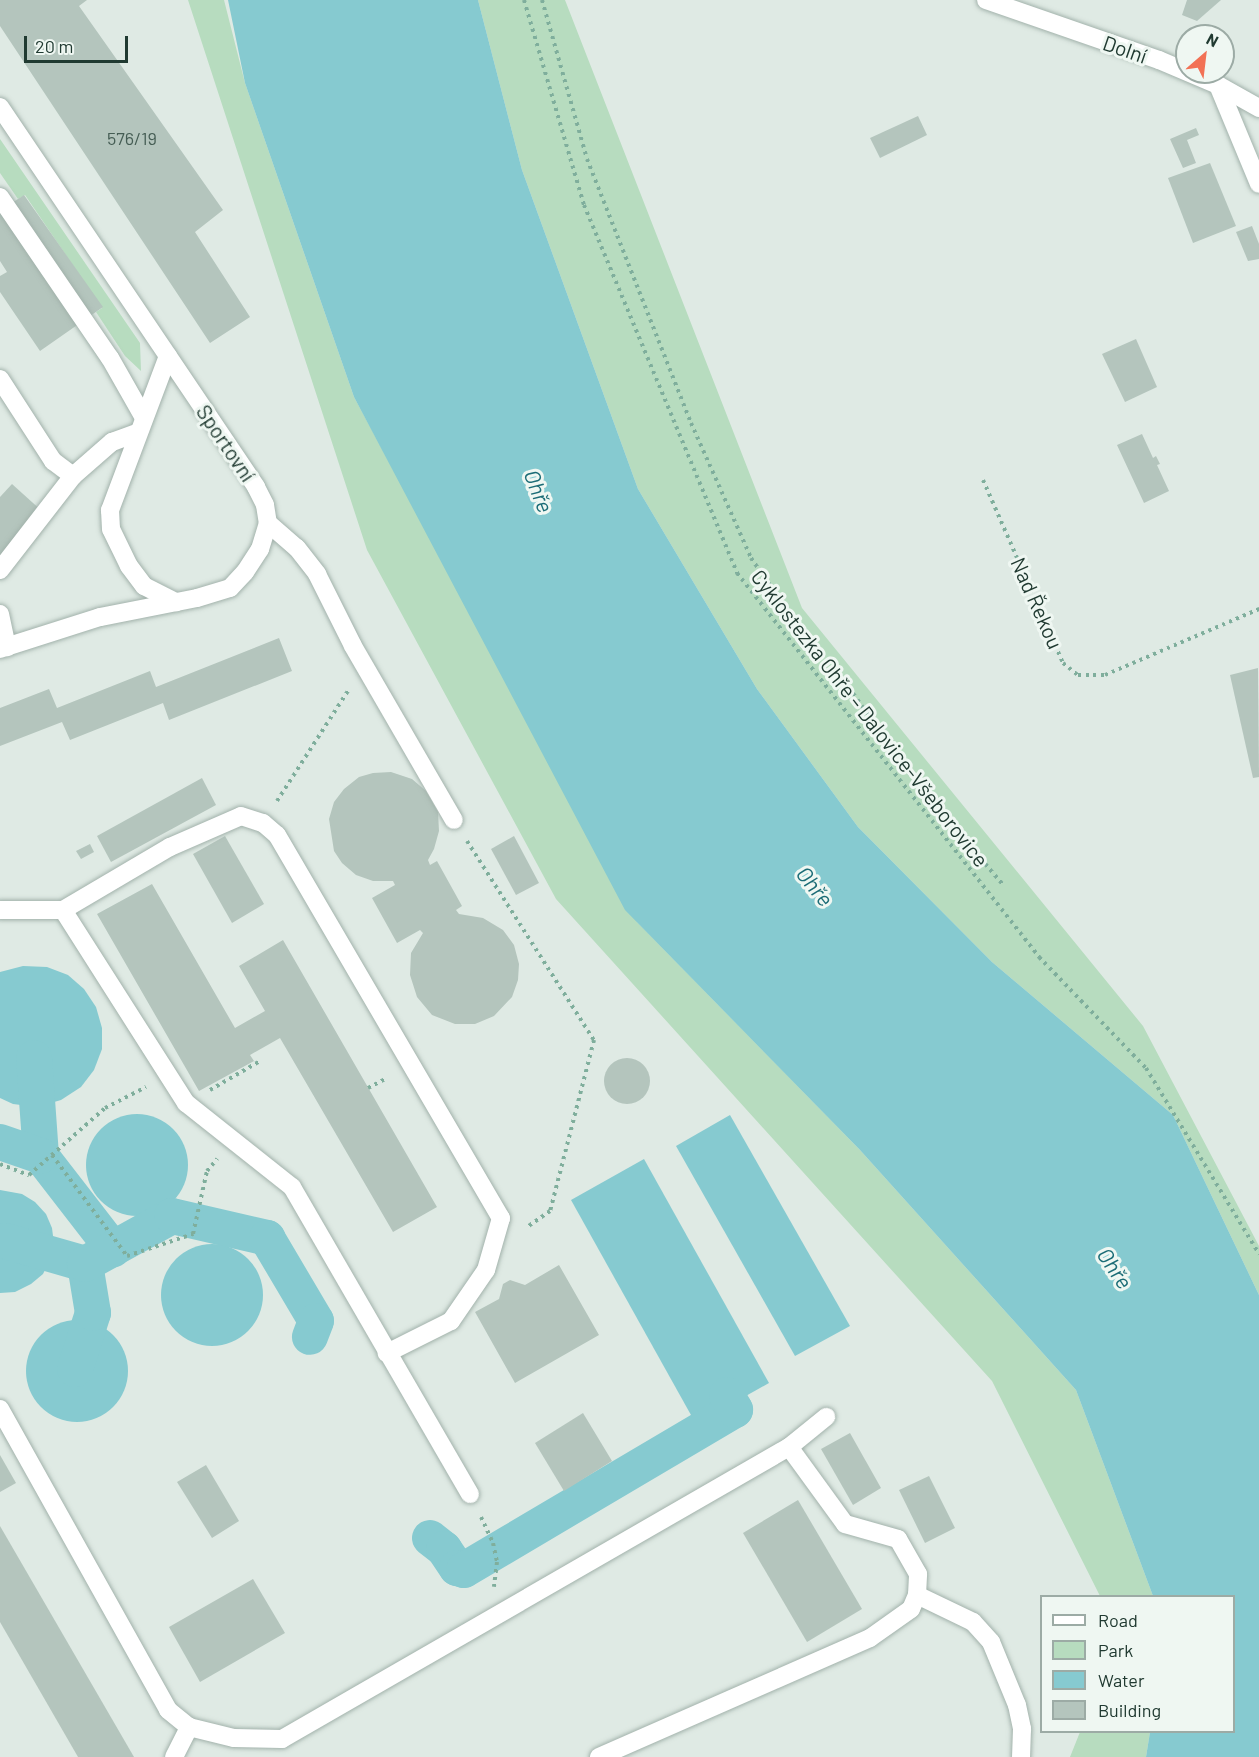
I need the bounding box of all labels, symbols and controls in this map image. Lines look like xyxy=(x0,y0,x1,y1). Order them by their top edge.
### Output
scale bar xyxy=(27,24,130,62)
north arrow xyxy=(1175,24,1235,84)
text: N xyxy=(1204,29,1222,50)
street label: Dolní xyxy=(1100,30,1150,68)
text: 20 m xyxy=(35,35,73,57)
house number: 576/19 xyxy=(107,127,157,149)
street label: Sportovní xyxy=(191,400,261,486)
water label: Ohře xyxy=(519,466,559,516)
street label: Nad Řekou xyxy=(1006,553,1068,653)
street label: Cyklostezka Ohře – Dalovice-Všeborovice xyxy=(746,564,994,872)
water label: Ohře xyxy=(791,861,839,911)
water label: Ohře xyxy=(1092,1242,1138,1294)
legend xyxy=(1040,1595,1235,1733)
text: Road xyxy=(1098,1609,1138,1631)
text: Park xyxy=(1098,1639,1133,1661)
text: Water xyxy=(1098,1669,1145,1691)
text: Building xyxy=(1098,1699,1161,1721)

